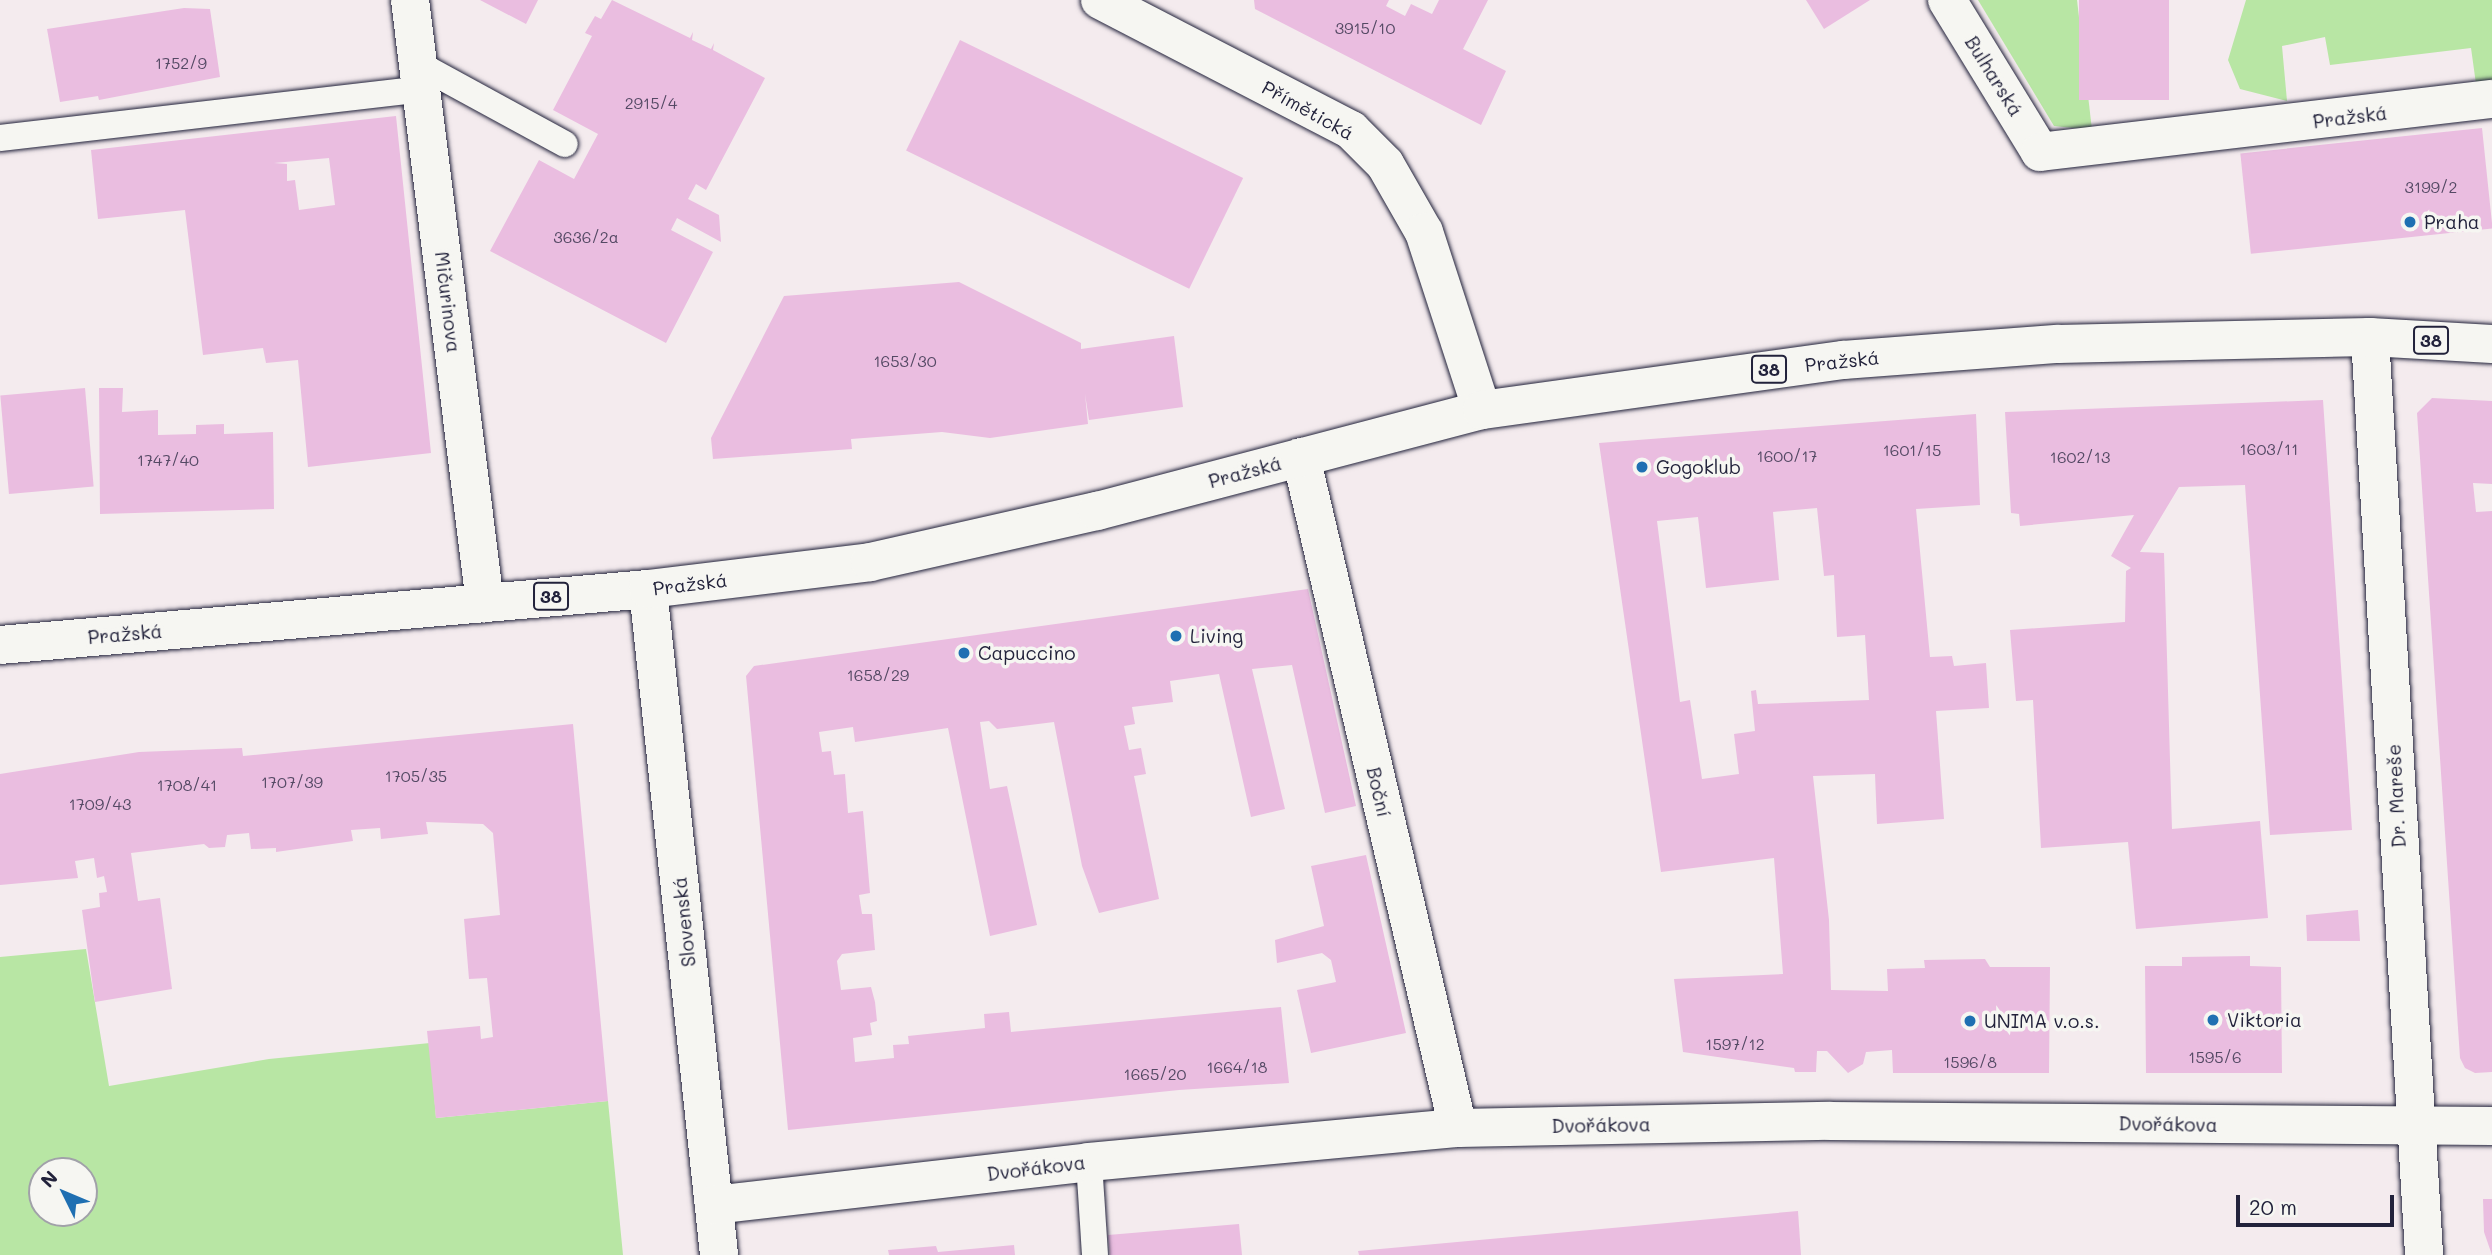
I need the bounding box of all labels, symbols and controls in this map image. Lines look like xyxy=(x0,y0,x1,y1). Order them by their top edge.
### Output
house number: 3915/10 xyxy=(1335,18,1395,38)
street label: Bulharská xyxy=(1960,32,2028,120)
house number: 1752/9 xyxy=(155,53,207,73)
street label: Přímětická xyxy=(1258,75,1358,145)
house number: 2915/4 xyxy=(625,93,677,113)
street label: Pražská xyxy=(2312,101,2388,133)
house number: 3199/2 xyxy=(2405,177,2457,197)
place label: Praha xyxy=(2424,211,2480,233)
marker: Praha xyxy=(2402,214,2418,230)
house number: 3636/2a xyxy=(553,227,619,247)
street label: Mičurinova xyxy=(430,250,466,354)
road number: 38 xyxy=(2412,326,2450,354)
street label: Pražská xyxy=(1804,346,1880,376)
house number: 1653/30 xyxy=(873,351,937,371)
road number: 38 xyxy=(1750,354,1788,384)
house number: 1603/11 xyxy=(2240,439,2298,459)
house number: 1601/15 xyxy=(1883,440,1941,460)
house number: 1600/17 xyxy=(1756,446,1818,466)
house number: 1602/13 xyxy=(2050,447,2110,467)
house number: 1747/40 xyxy=(137,450,199,470)
street label: Pražská xyxy=(1206,451,1284,493)
place label: Gogoklub xyxy=(1656,456,1741,478)
marker: Gogoklub xyxy=(1634,459,1650,475)
street label: Pražská xyxy=(652,568,728,600)
road number: 38 xyxy=(532,582,570,610)
street label: Pražská xyxy=(87,619,163,649)
place label: Living xyxy=(1190,625,1243,647)
marker: Living xyxy=(1168,628,1184,644)
place label: Capuccino xyxy=(978,642,1075,664)
marker: Capuccino xyxy=(956,645,972,661)
house number: 1658/29 xyxy=(847,665,909,685)
street label: Dr. Mareše xyxy=(2382,744,2410,848)
street label: Boční xyxy=(1362,765,1396,819)
house number: 1705/35 xyxy=(385,766,447,786)
house number: 1707/39 xyxy=(261,772,323,792)
house number: 1708/41 xyxy=(157,775,217,795)
house number: 1709/43 xyxy=(69,794,131,814)
street label: Slovenská xyxy=(668,876,700,968)
place label: Viktoria xyxy=(2227,1009,2302,1031)
place label: UNIMA v.o.s. xyxy=(1984,1010,2100,1032)
marker: Viktoria xyxy=(2205,1012,2221,1028)
marker: UNIMA v.o.s. xyxy=(1962,1013,1978,1029)
house number: 1597/12 xyxy=(1705,1034,1765,1054)
house number: 1595/6 xyxy=(2188,1047,2242,1067)
house number: 1596/8 xyxy=(1943,1052,1997,1072)
house number: 1664/18 xyxy=(1206,1057,1268,1077)
house number: 1665/20 xyxy=(1124,1064,1186,1084)
street label: Dvořákova xyxy=(2118,1112,2218,1136)
street label: Dvořákova xyxy=(1551,1113,1651,1137)
street label: Dvořákova xyxy=(985,1151,1087,1185)
north arrow xyxy=(28,1157,98,1227)
text: N xyxy=(35,1165,63,1193)
scale bar xyxy=(2240,1182,2398,1226)
text: 20 m xyxy=(2249,1193,2297,1220)

